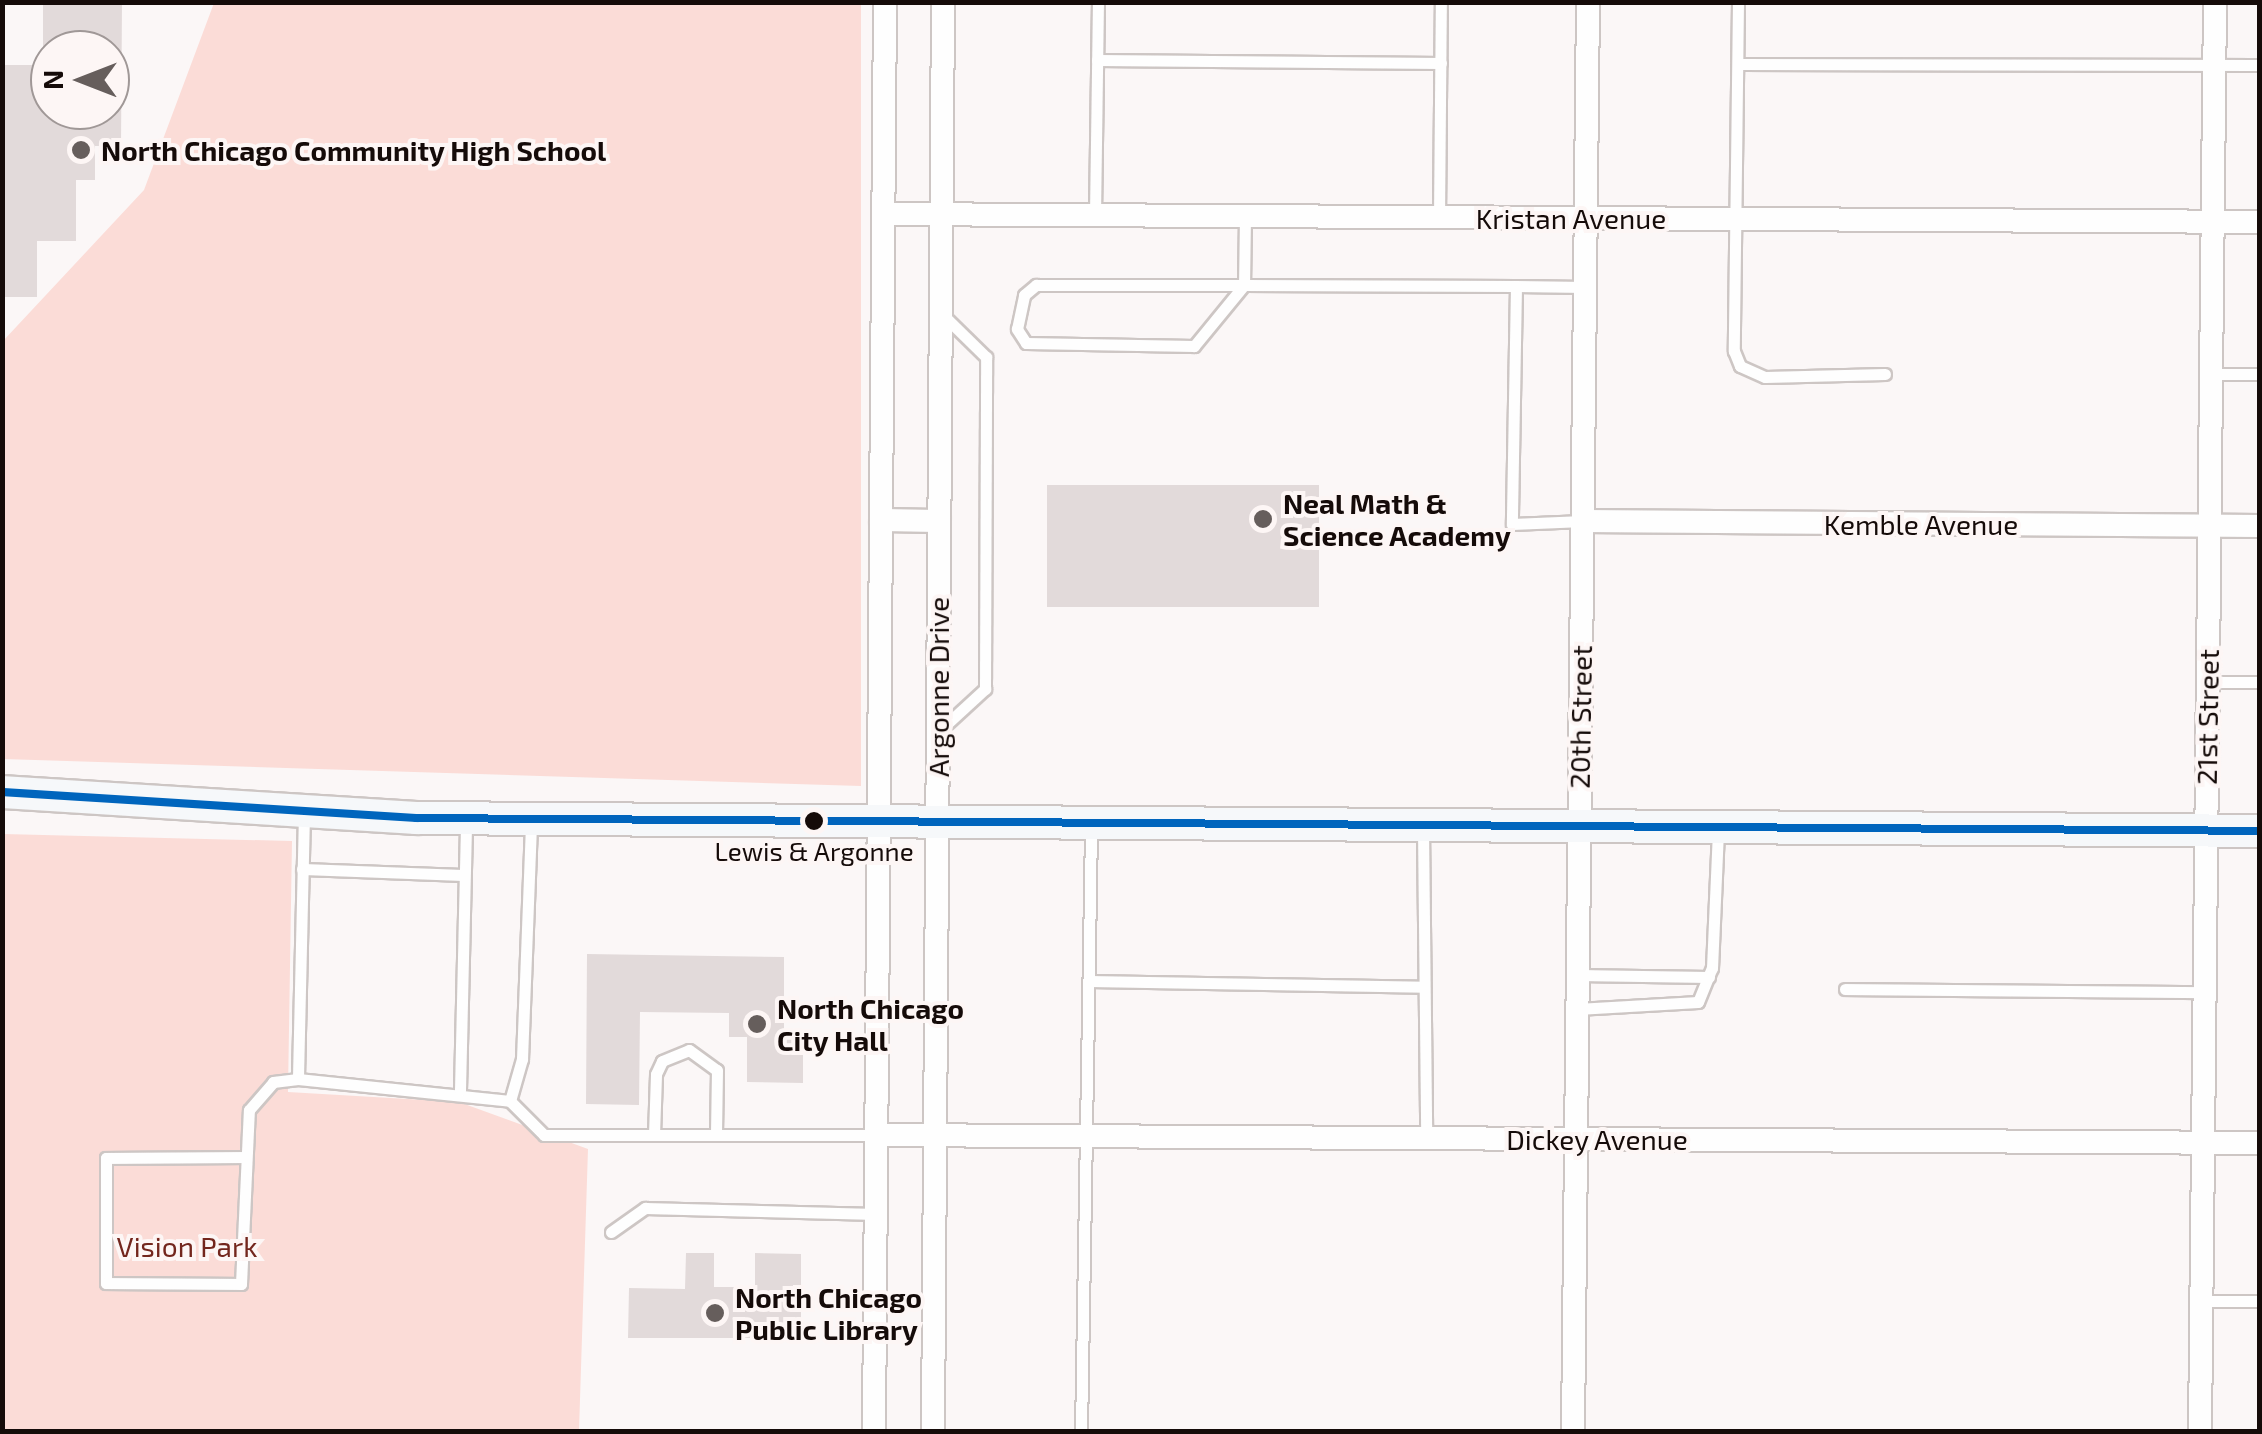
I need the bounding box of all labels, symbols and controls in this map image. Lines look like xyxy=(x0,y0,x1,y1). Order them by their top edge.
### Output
north arrow xyxy=(30,30,130,130)
text: N xyxy=(35,70,69,90)
place label: North Chicago Community High School xyxy=(101,133,607,167)
marker: North Chicago Community High School xyxy=(70,139,92,161)
street label: Kristan Avenue xyxy=(1475,201,1667,235)
place label: Neal Math & Science Academy xyxy=(1283,486,1511,552)
street label: Kemble Avenue xyxy=(1823,507,2019,541)
marker: Neal Math & Science Academy xyxy=(1252,508,1274,530)
street label: Argonne Drive xyxy=(921,597,955,777)
street label: 20th Street xyxy=(1562,645,1598,789)
street label: 21st Street xyxy=(2189,649,2225,785)
marker: Lewis & Argonne xyxy=(804,811,824,831)
place label: Lewis & Argonne xyxy=(714,835,914,867)
place label: North Chicago City Hall xyxy=(777,991,964,1057)
marker: North Chicago City Hall xyxy=(746,1013,768,1035)
street label: Dickey Avenue xyxy=(1506,1122,1688,1156)
park label: Vision Park xyxy=(117,1229,257,1263)
place label: North Chicago Public Library xyxy=(735,1280,922,1346)
marker: North Chicago Public Library xyxy=(704,1302,726,1324)

